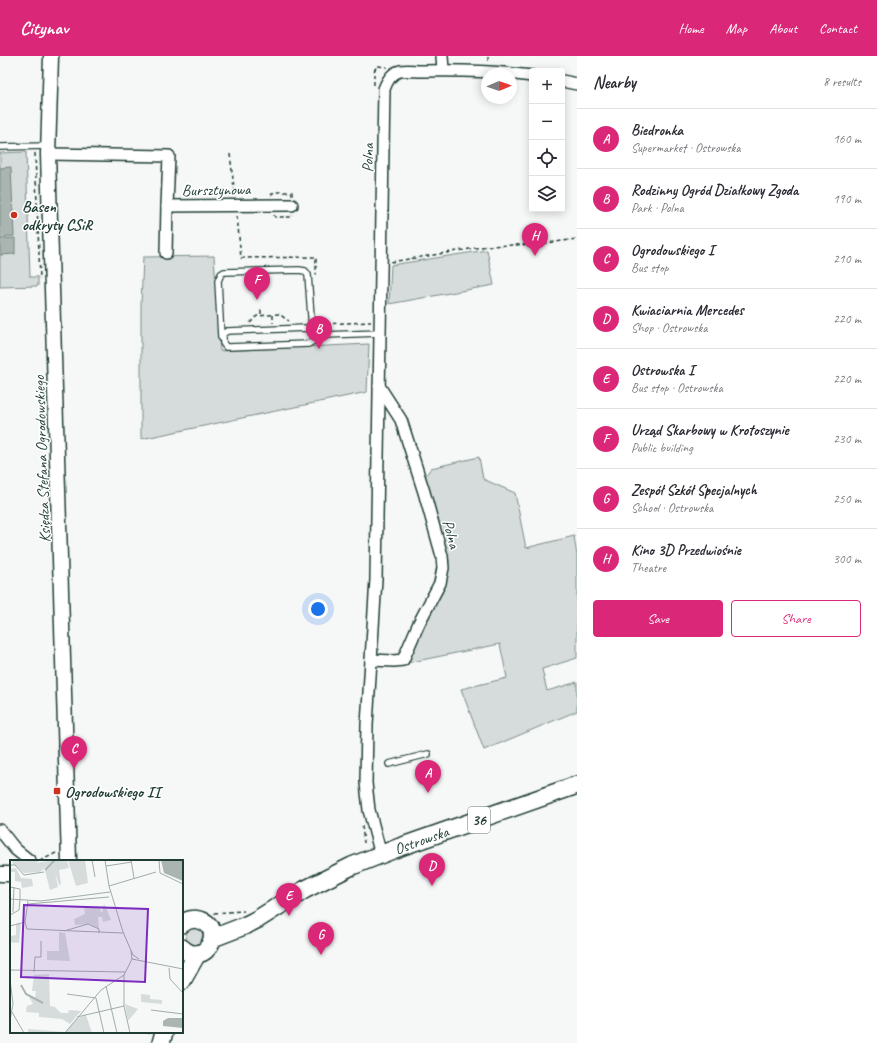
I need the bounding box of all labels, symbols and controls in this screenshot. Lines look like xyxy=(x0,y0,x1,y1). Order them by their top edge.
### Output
text: Citynav xyxy=(20,16,68,40)
text: Home xyxy=(678,20,704,37)
text: Map xyxy=(726,20,747,37)
text: About xyxy=(769,20,797,37)
text: Contact xyxy=(819,20,857,37)
north arrow xyxy=(481,68,517,104)
map controls xyxy=(529,68,565,212)
button: + xyxy=(529,68,565,104)
text: Nearby xyxy=(593,72,636,93)
text: 8 results xyxy=(823,74,861,90)
button: − xyxy=(529,104,565,140)
text: Biedronka xyxy=(631,121,683,140)
text: A xyxy=(603,131,609,147)
text: 160 m xyxy=(833,131,861,147)
button: locate xyxy=(529,140,565,176)
text: Supermarket · Ostrowska xyxy=(631,140,741,156)
street label: Polna xyxy=(358,142,378,173)
button: layers xyxy=(529,176,565,212)
street label: Bursztynowa xyxy=(182,179,252,201)
text: Rodzinny Ogród Działkowy Zgoda xyxy=(631,181,798,200)
text: B xyxy=(603,191,609,207)
text: 190 m xyxy=(833,191,861,207)
place label: Basen odkryty CSiR xyxy=(22,197,94,235)
text: Park · Polna xyxy=(631,200,684,216)
marker: Basen odkryty CSiR xyxy=(9,210,19,220)
pin: H xyxy=(522,223,548,256)
text: Ogrodowskiego I xyxy=(631,241,714,260)
text: C xyxy=(603,251,609,267)
text: 210 m xyxy=(833,251,861,267)
text: Bus stop xyxy=(631,260,668,276)
pin: F xyxy=(244,267,270,300)
text: Kwiaciarnia Mercedes xyxy=(631,301,744,320)
text: D xyxy=(602,311,610,327)
text: 220 m xyxy=(833,311,861,327)
pin: B xyxy=(306,316,332,349)
text: Shop · Ostrowska xyxy=(631,320,707,336)
text: Ostrowska I xyxy=(631,361,694,380)
text: E xyxy=(603,371,609,387)
text: 220 m xyxy=(833,371,861,387)
street label: Księdza Stefana Ogrodowskiego xyxy=(29,374,55,543)
text: Bus stop · Ostrowska xyxy=(631,380,723,396)
text: Urząd Skarbowy w Krotoszynie xyxy=(631,421,789,440)
text: F xyxy=(603,431,609,447)
text: 230 m xyxy=(833,431,861,447)
text: Public building xyxy=(631,440,693,456)
text: Zespół Szkół Specjalnych xyxy=(631,481,757,500)
text: G xyxy=(603,491,609,507)
text: 250 m xyxy=(833,491,861,507)
text: School · Ostrowska xyxy=(631,500,713,516)
street label: Polna xyxy=(438,518,465,552)
text: Kino 3D Przedwiośnie xyxy=(631,541,741,560)
text: H xyxy=(602,551,610,567)
text: 300 m xyxy=(833,551,861,567)
text: Theatre xyxy=(631,560,666,576)
your location xyxy=(308,599,328,619)
button: Save xyxy=(593,600,723,637)
button: Share xyxy=(731,600,861,637)
pin: C xyxy=(61,736,87,769)
pin: A xyxy=(415,760,441,793)
place label: Ogrodowskiego II xyxy=(65,782,164,802)
marker: Ogrodowskiego II xyxy=(52,786,62,796)
road number: 36 xyxy=(468,807,490,833)
street label: Ostrowska xyxy=(391,821,453,859)
pin: D xyxy=(419,853,445,886)
inset map xyxy=(10,860,183,1033)
pin: E xyxy=(276,883,302,916)
pin: G xyxy=(308,922,334,955)

